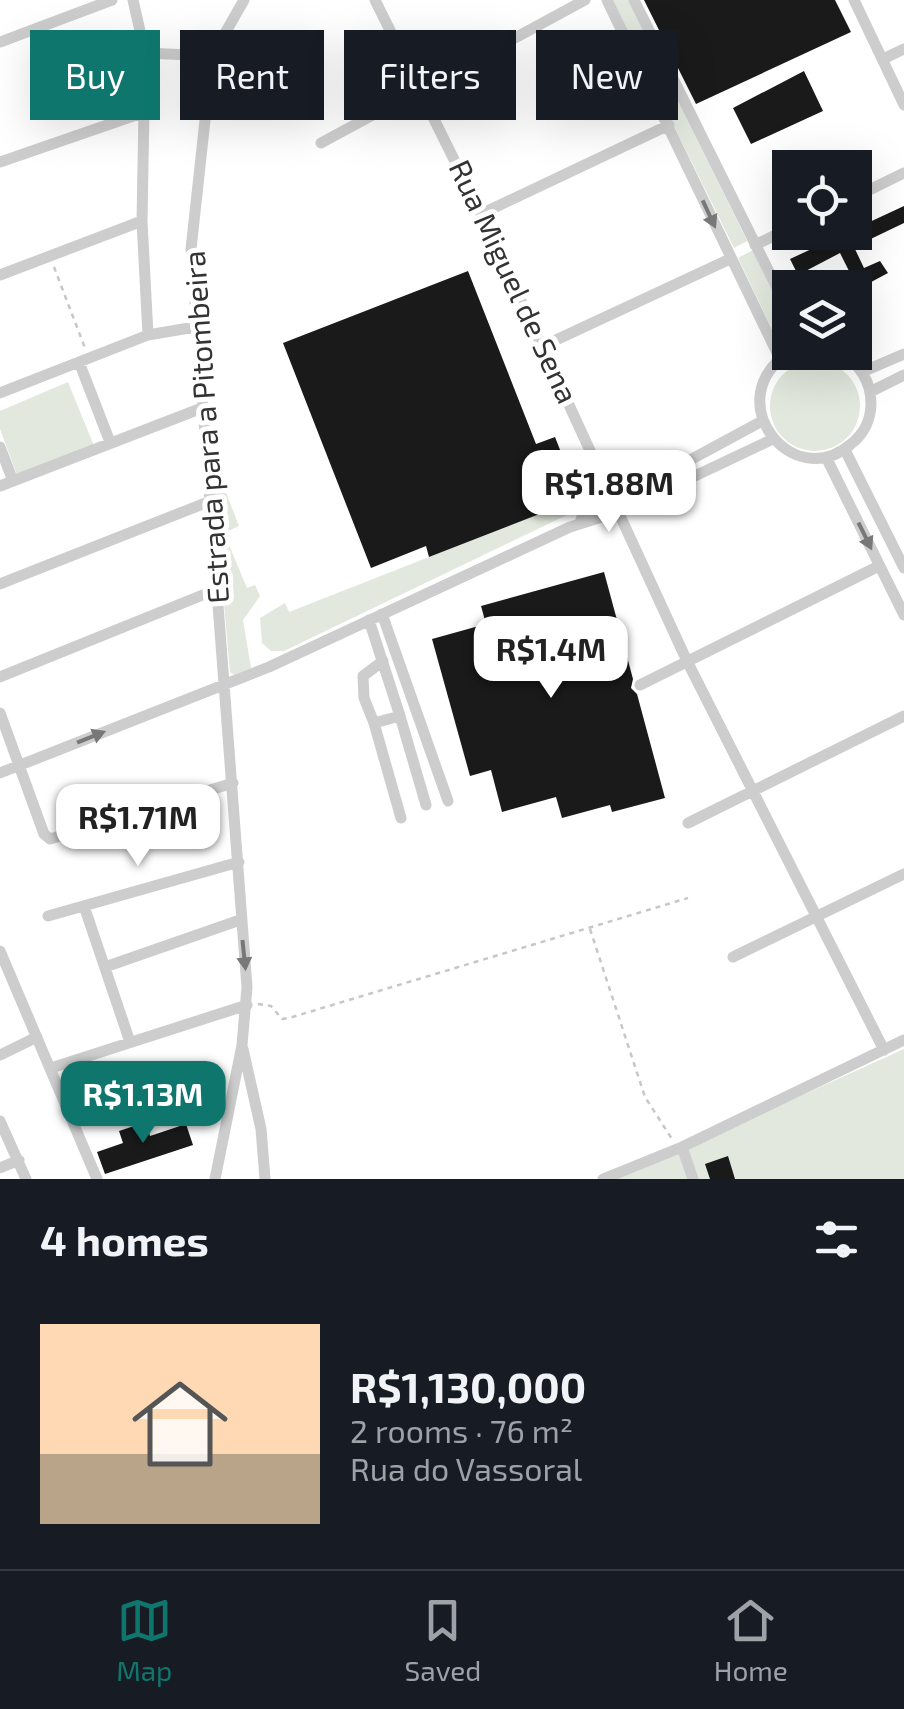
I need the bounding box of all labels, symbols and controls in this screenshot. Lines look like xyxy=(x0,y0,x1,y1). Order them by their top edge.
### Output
chip: Buy xyxy=(30,30,160,120)
chip: Rent xyxy=(180,30,324,120)
chip: Filters xyxy=(344,30,516,120)
chip: New xyxy=(536,30,678,120)
map controls xyxy=(772,150,872,370)
button: locate xyxy=(772,150,872,250)
street label: Rua Miguel de Sena xyxy=(443,154,587,408)
one-way arrow xyxy=(701,200,718,229)
street label: Estrada para a Pitombeira xyxy=(175,250,235,605)
button: layers xyxy=(772,270,872,370)
pin: R$1.88M xyxy=(517,450,701,535)
text: R$1.88M xyxy=(544,463,674,501)
one-way arrow xyxy=(856,522,873,551)
pin: R$1.4M xyxy=(470,616,632,701)
text: R$1.4M xyxy=(496,629,606,667)
one-way arrow xyxy=(76,729,106,745)
pin: R$1.71M xyxy=(46,784,230,869)
text: R$1.71M xyxy=(78,797,198,835)
one-way arrow xyxy=(236,940,252,972)
pin: R$1.13M xyxy=(51,1061,235,1146)
text: R$1.13M xyxy=(83,1074,203,1112)
icon: filters xyxy=(809,1212,864,1267)
text: 4 homes xyxy=(40,1214,209,1264)
text: R$1,130,000 xyxy=(350,1361,586,1411)
icon: home xyxy=(120,1364,240,1484)
text: 2 rooms · 76 m² xyxy=(350,1411,573,1449)
text: Rua do Vassoral xyxy=(350,1449,582,1487)
tab: Map xyxy=(116,1593,172,1687)
tab: Saved xyxy=(405,1593,481,1687)
tab: Home xyxy=(714,1593,788,1687)

